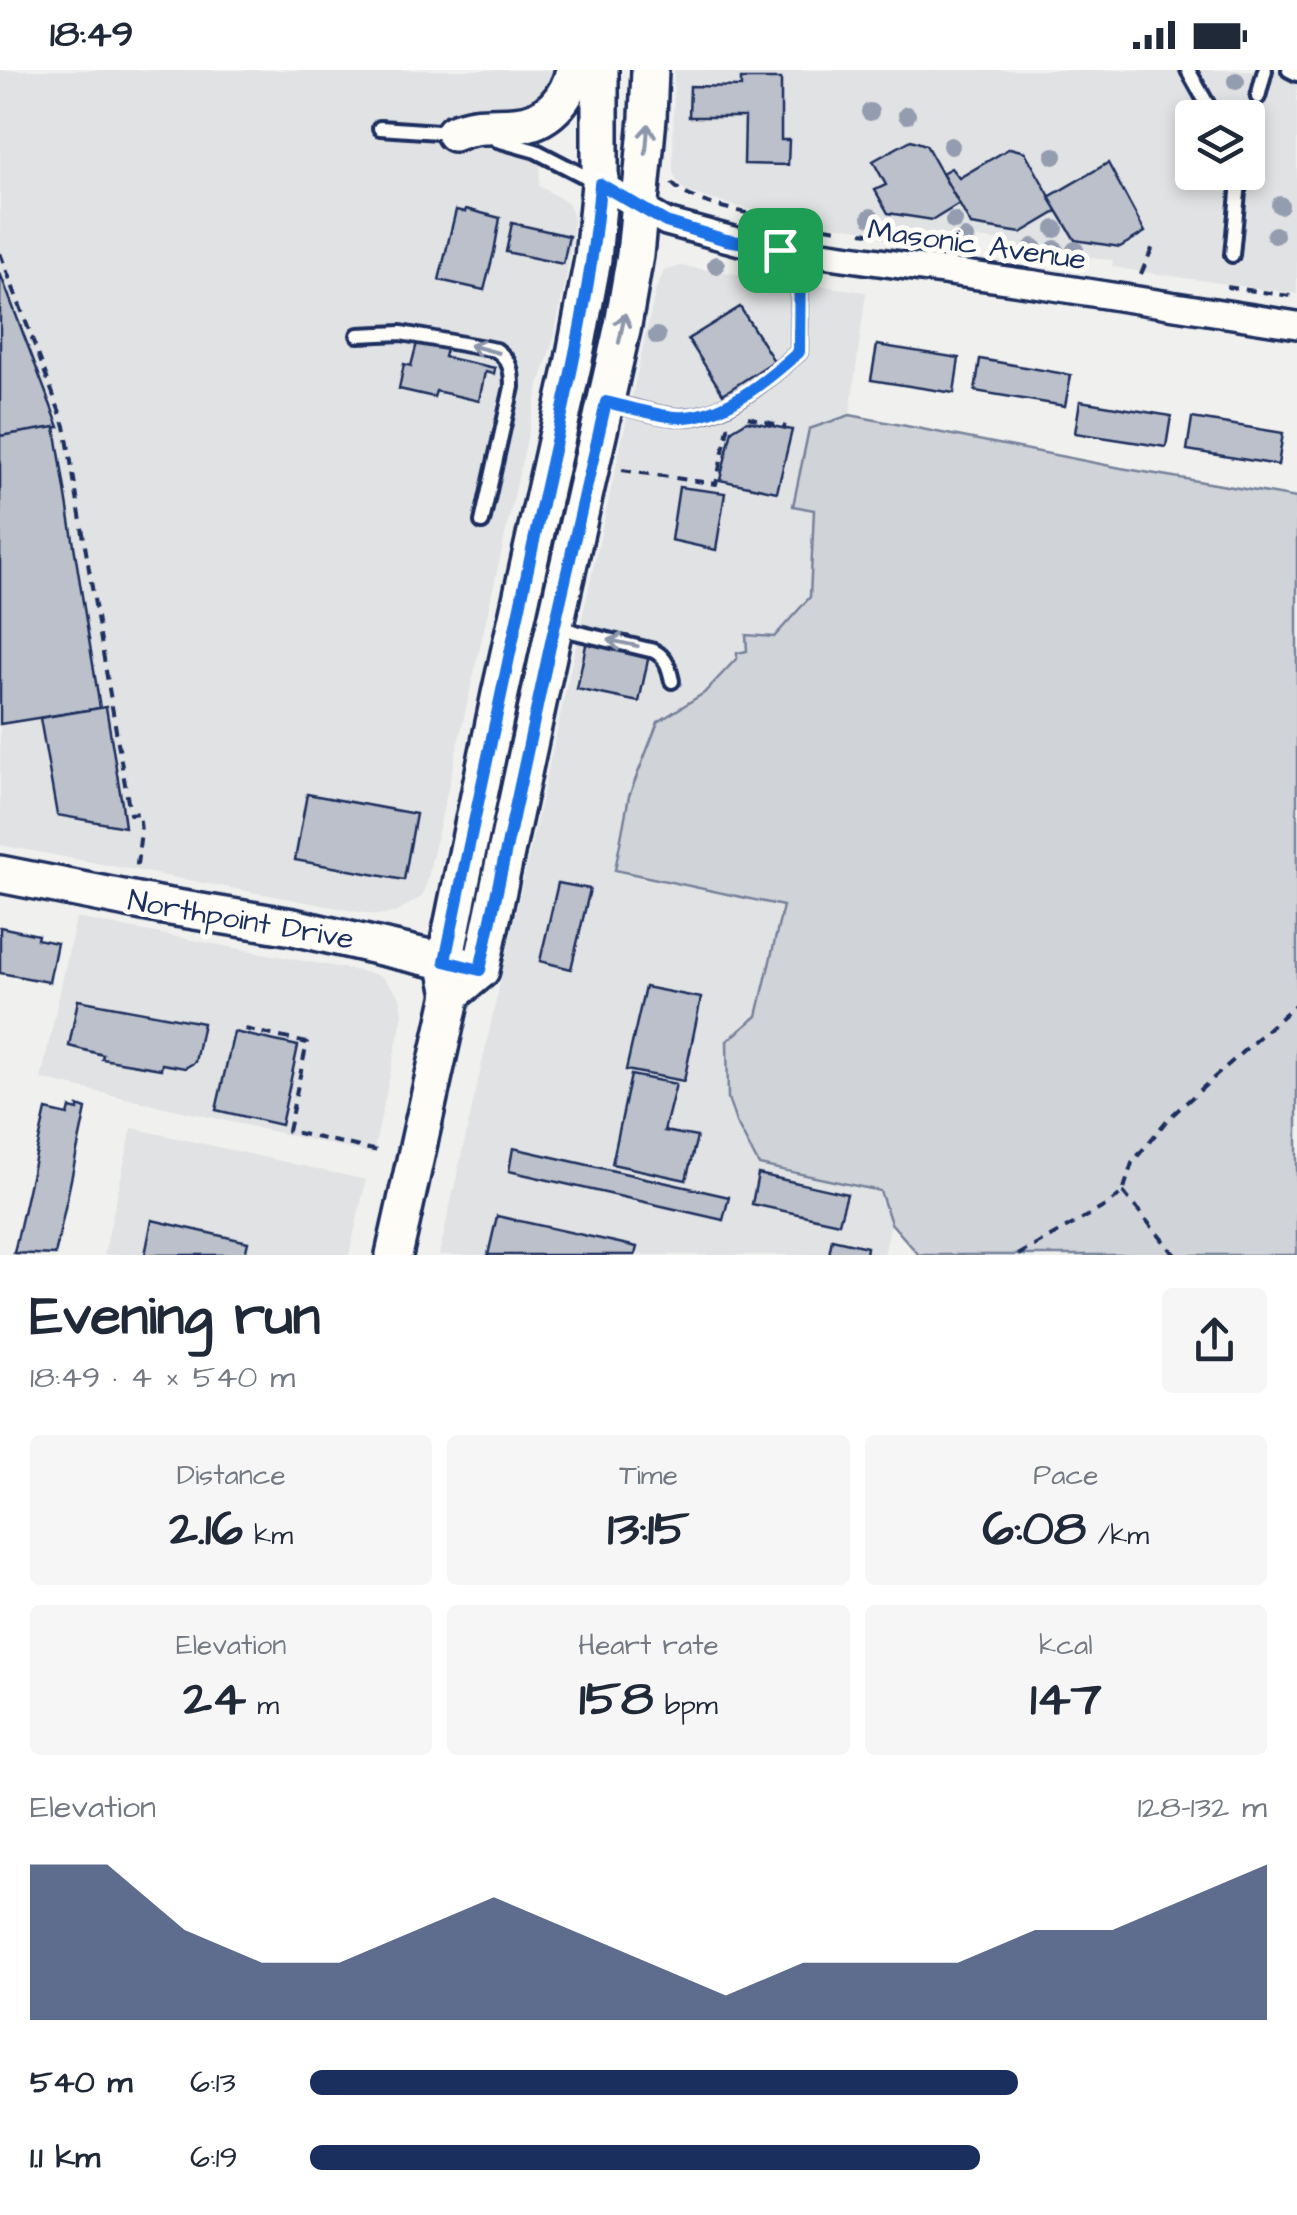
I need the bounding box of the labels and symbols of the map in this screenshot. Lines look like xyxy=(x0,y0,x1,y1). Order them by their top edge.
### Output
one-way arrow xyxy=(637,123,656,155)
pin xyxy=(738,208,823,293)
street label: Masonic Avenue xyxy=(865,209,1089,281)
one-way arrow xyxy=(614,313,633,345)
one-way arrow xyxy=(469,339,501,357)
one-way arrow xyxy=(608,632,640,651)
street label: Northpoint Drive xyxy=(125,879,357,961)

